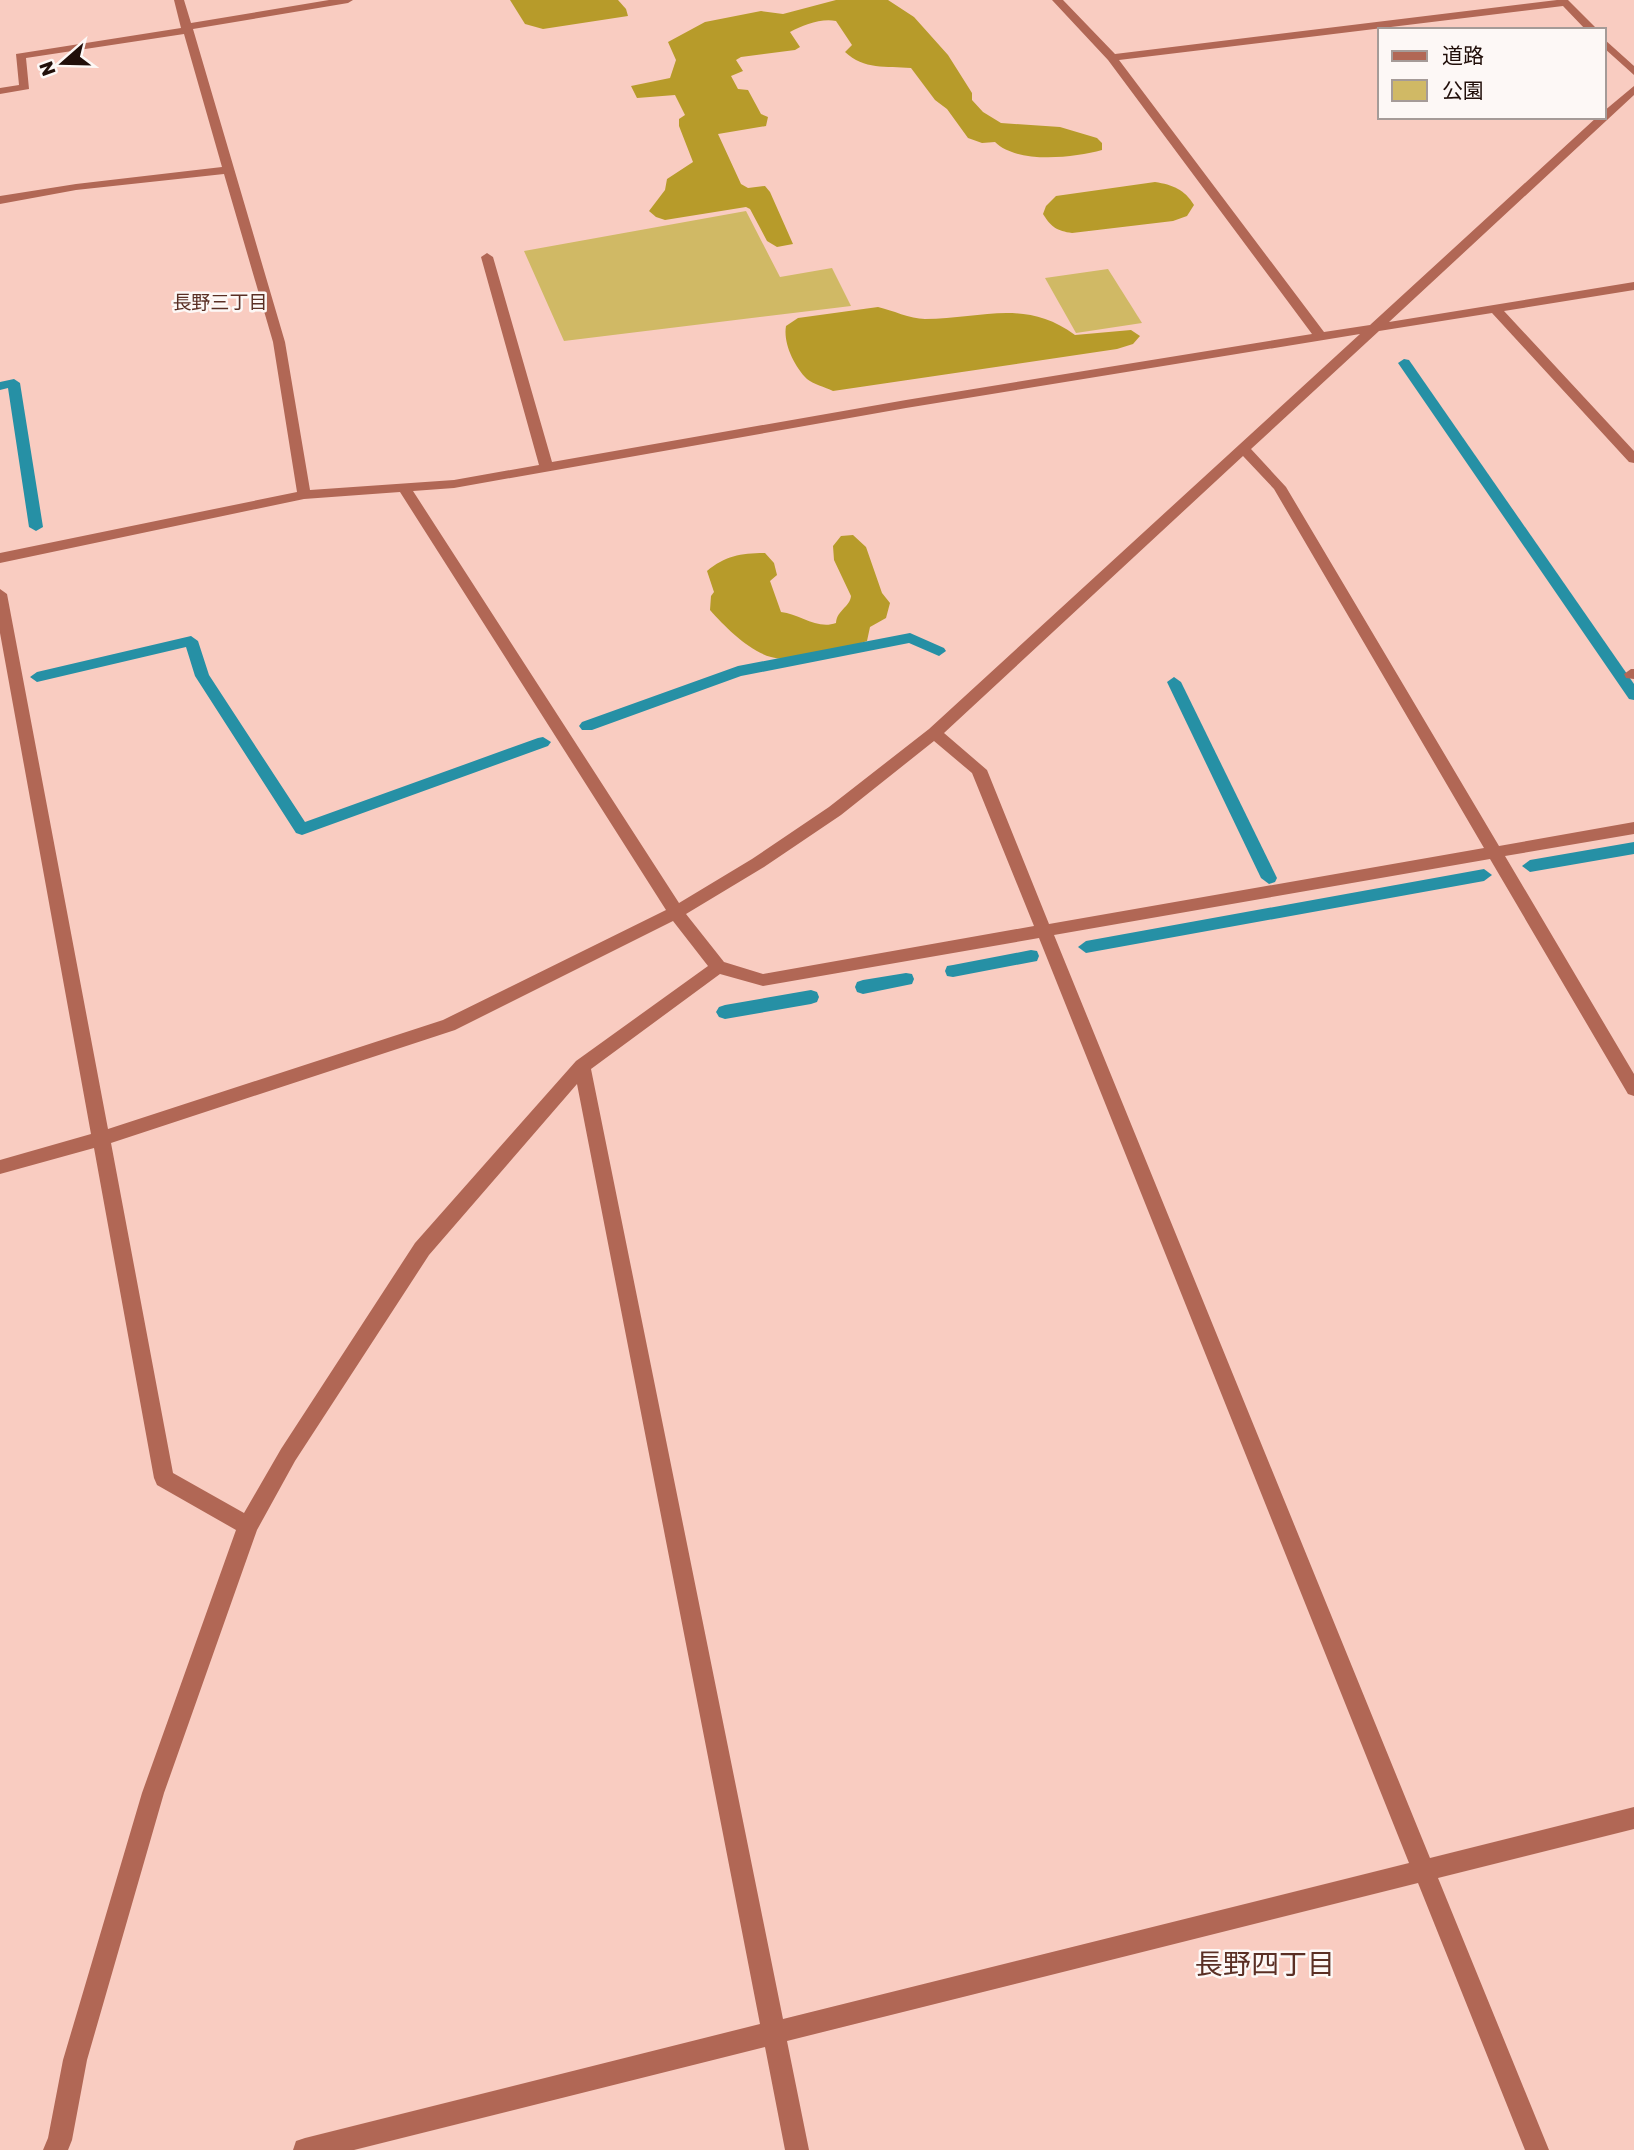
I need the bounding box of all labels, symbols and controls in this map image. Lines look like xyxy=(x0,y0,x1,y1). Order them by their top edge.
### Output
north arrow xyxy=(28,28,98,98)
legend xyxy=(1378,28,1606,119)
text: 道路 xyxy=(1442,43,1484,68)
text: N xyxy=(34,58,61,79)
text: 公園 xyxy=(1442,78,1484,103)
district label: 長野三丁目 xyxy=(172,291,268,314)
district label: 長野四丁目 xyxy=(1195,1948,1335,1981)

